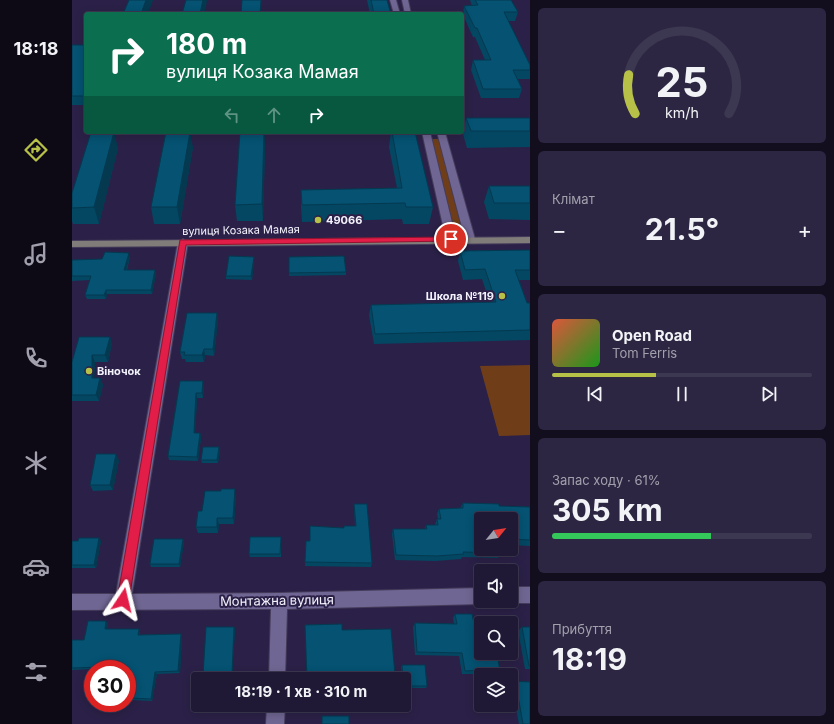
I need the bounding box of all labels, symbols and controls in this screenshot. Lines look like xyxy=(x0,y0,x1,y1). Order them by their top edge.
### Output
text: 180 m xyxy=(166,27,247,61)
icon: right xyxy=(100,28,152,80)
text: 18:18 xyxy=(14,38,58,59)
text: 25 xyxy=(656,56,708,106)
text: вулиця Козака Мамая xyxy=(166,61,359,82)
text: km/h xyxy=(665,103,699,120)
icon: left xyxy=(221,104,243,126)
icon: ahead xyxy=(263,104,285,126)
icon: right xyxy=(305,104,327,126)
icon: directions xyxy=(22,136,50,164)
text: Клімат xyxy=(552,191,595,207)
text: 21.5° xyxy=(645,211,719,247)
place label: 49066 xyxy=(326,213,362,227)
marker: 49066 xyxy=(313,215,323,225)
text: − xyxy=(552,217,567,243)
text: + xyxy=(797,217,812,243)
street label: вулиця Козака Мамая xyxy=(182,222,300,238)
pin xyxy=(434,222,468,256)
icon: arrive xyxy=(440,228,462,250)
icon: music xyxy=(22,240,50,268)
place label: Школа №119 xyxy=(426,289,494,303)
marker: Школа №119 xyxy=(497,291,507,301)
text: Open Road xyxy=(612,326,692,345)
icon: phone xyxy=(22,344,50,372)
text: Tom Ferris xyxy=(612,345,677,361)
place label: Віночок xyxy=(97,364,141,378)
marker: Віночок xyxy=(84,366,94,376)
icon: previous xyxy=(584,383,606,405)
icon: pause xyxy=(671,383,693,405)
icon: next xyxy=(758,383,780,405)
icon: climate xyxy=(22,449,50,477)
text: Запас ходу · 61% xyxy=(552,472,661,488)
text: 305 km xyxy=(552,492,663,528)
north arrow xyxy=(474,512,518,556)
map controls xyxy=(474,512,518,712)
icon: car xyxy=(22,553,50,581)
button: sound xyxy=(474,564,518,608)
position arrow xyxy=(102,579,144,621)
street label: Монтажна вулиця xyxy=(220,591,334,609)
button: search xyxy=(474,616,518,660)
text: Прибуття xyxy=(552,621,612,637)
text: 18:19 xyxy=(552,641,627,677)
icon: filters xyxy=(22,658,50,686)
speed limit sign: 30 xyxy=(84,660,136,712)
button: layers xyxy=(474,668,518,712)
text: 18:19 · 1 хв · 310 m xyxy=(235,682,367,701)

